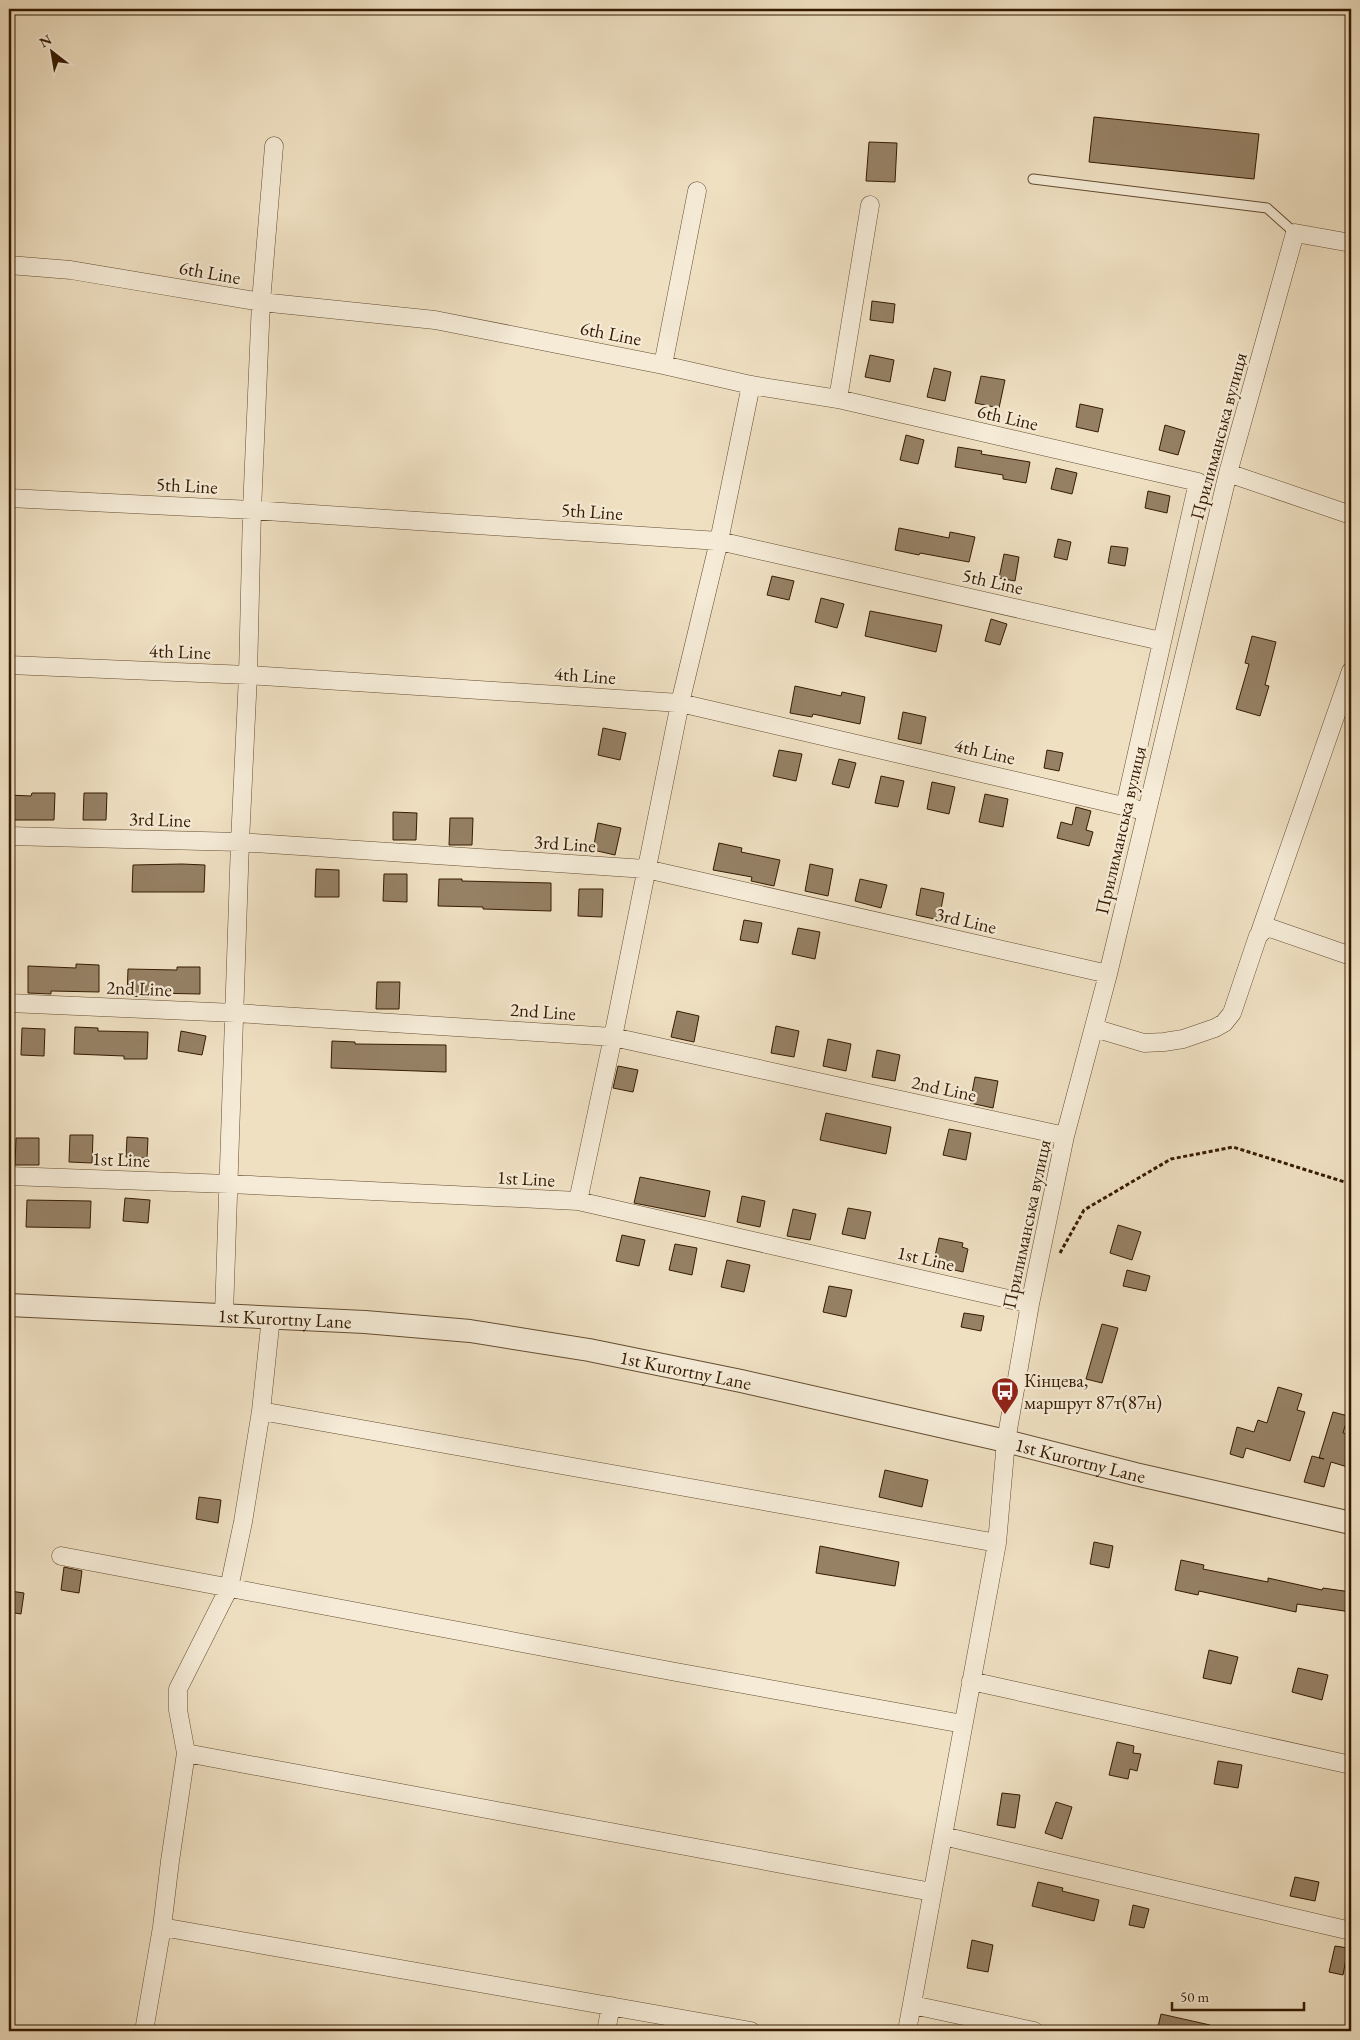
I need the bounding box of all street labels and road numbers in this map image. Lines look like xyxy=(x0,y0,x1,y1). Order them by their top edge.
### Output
street label: 6th Line xyxy=(177,255,243,290)
street label: 6th Line xyxy=(578,315,644,352)
street label: Прилиманська вулиця xyxy=(1184,349,1253,523)
street label: 6th Line xyxy=(975,398,1041,437)
street label: 5th Line xyxy=(155,471,219,500)
street label: 5th Line xyxy=(560,497,624,526)
street label: 5th Line xyxy=(960,562,1026,601)
street label: 4th Line xyxy=(149,638,211,665)
street label: 4th Line xyxy=(553,661,617,690)
street label: 4th Line xyxy=(952,732,1018,771)
street label: Прилиманська вулиця xyxy=(1089,743,1152,917)
street label: 3rd Line xyxy=(129,806,191,833)
street label: 3rd Line xyxy=(533,829,597,858)
street label: 3rd Line xyxy=(933,901,999,940)
street label: 2nd Line xyxy=(106,975,172,1002)
street label: 2nd Line xyxy=(509,997,577,1026)
street label: 2nd Line xyxy=(909,1069,979,1108)
street label: Прилиманська вулиця xyxy=(996,1137,1057,1311)
street label: 1st Line xyxy=(91,1146,151,1173)
street label: 1st Line xyxy=(496,1164,556,1193)
street label: 1st Line xyxy=(895,1240,957,1277)
street label: 1st Kurortny Lane xyxy=(217,1303,352,1334)
street label: 1st Kurortny Lane xyxy=(618,1345,754,1396)
street label: 1st Kurortny Lane xyxy=(1012,1432,1148,1489)

